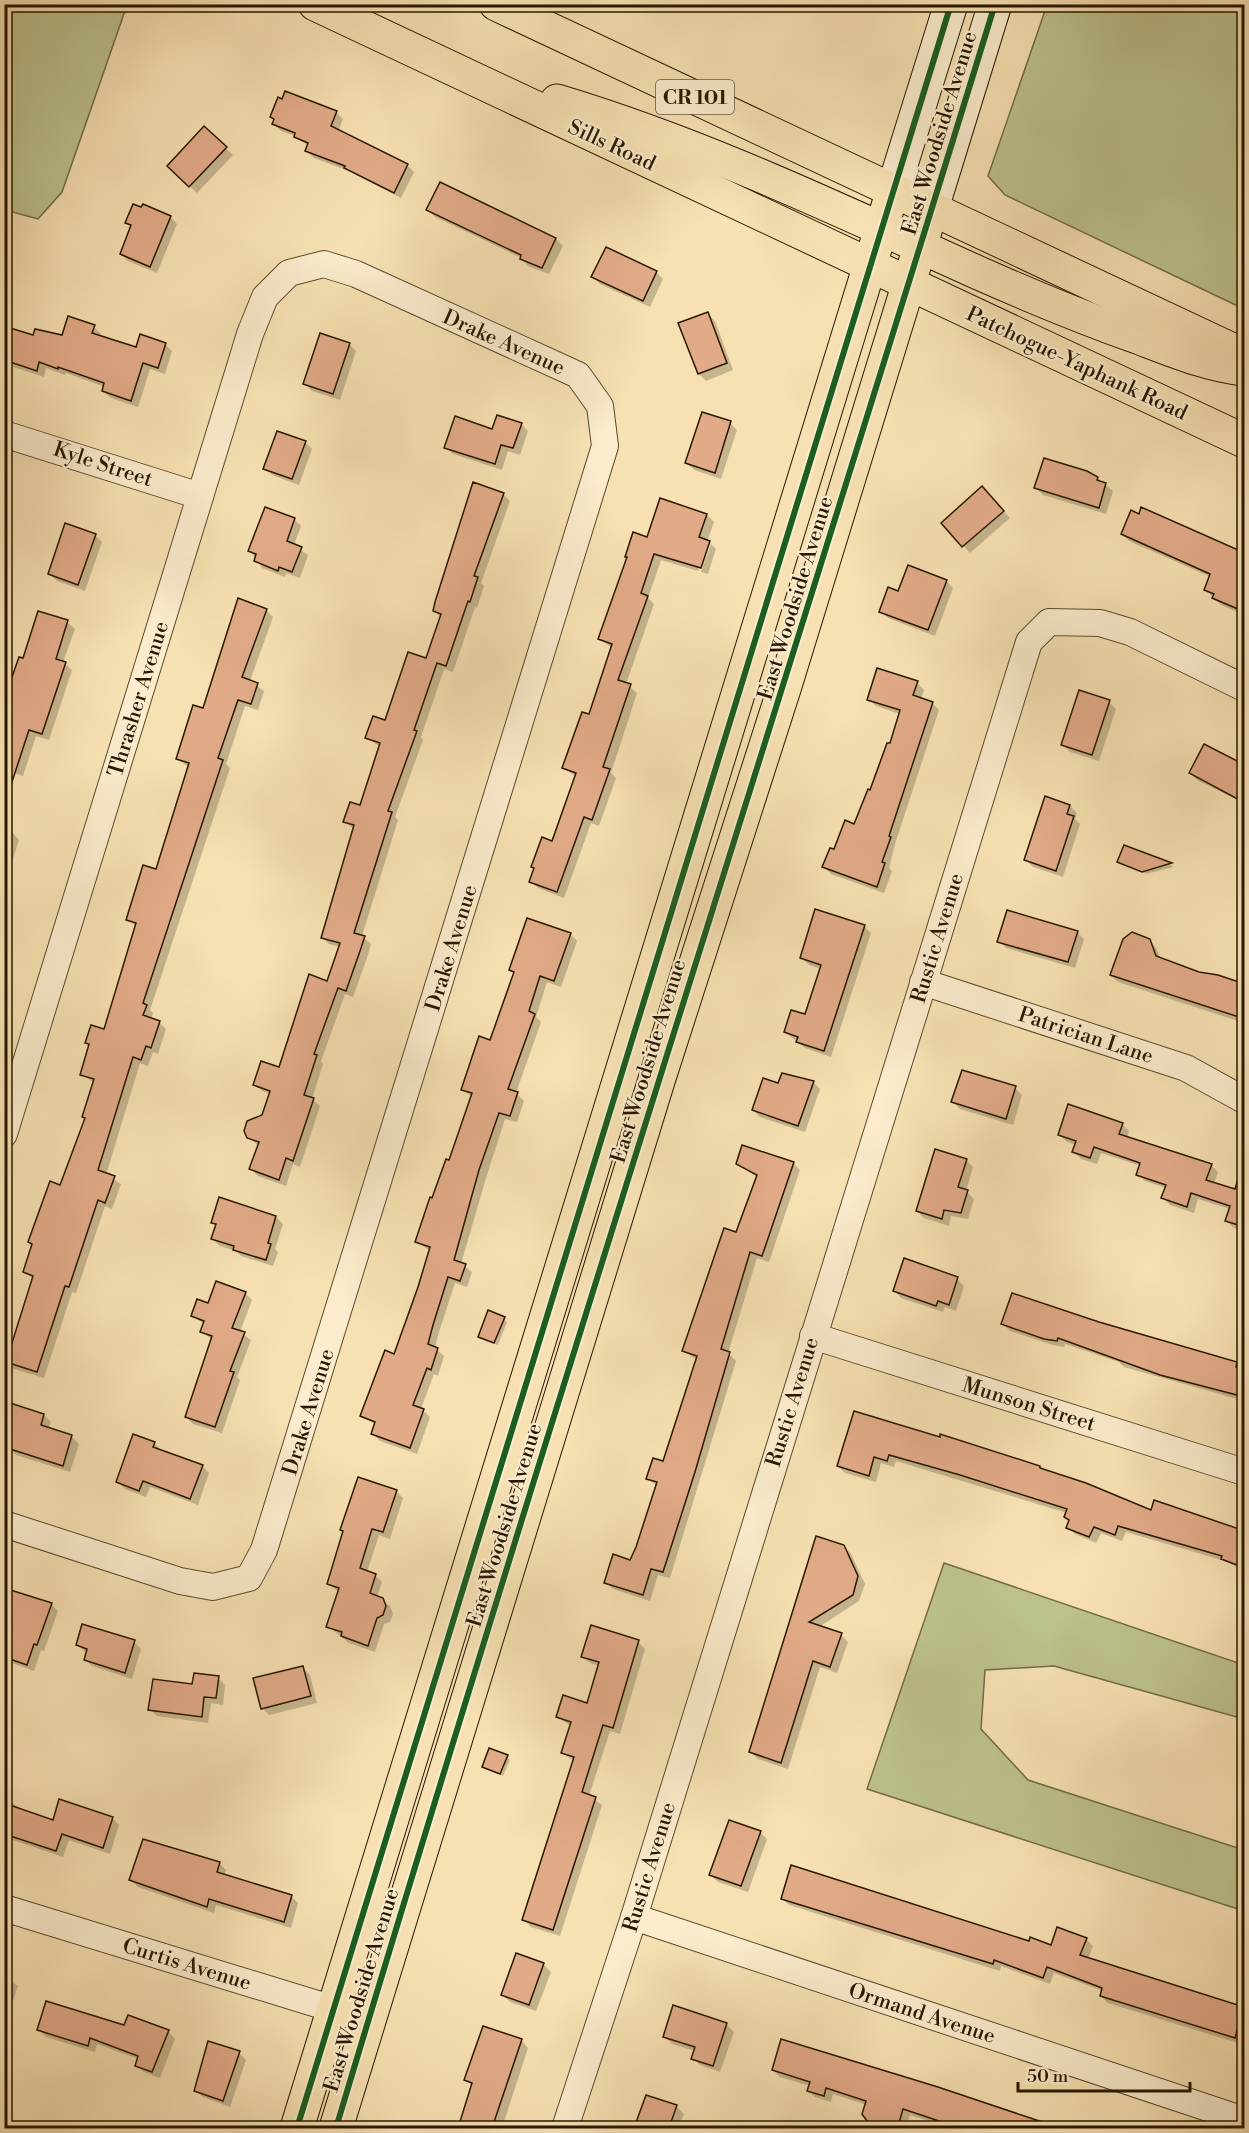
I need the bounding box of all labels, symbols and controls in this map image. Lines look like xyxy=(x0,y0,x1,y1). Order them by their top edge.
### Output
street label: East Woodside Avenue xyxy=(897,28,983,238)
road number: CR 101 xyxy=(656,80,734,114)
street label: Sills Road xyxy=(564,114,660,178)
street label: Patchogue-Yaphank Road xyxy=(962,301,1191,427)
street label: Drake Avenue xyxy=(439,304,569,381)
street label: Kyle Street xyxy=(50,437,156,493)
street label: East Woodside Avenue xyxy=(753,493,839,703)
street label: Thrasher Avenue xyxy=(103,618,175,780)
street label: Rustic Avenue xyxy=(906,870,970,1006)
street label: Drake Avenue xyxy=(420,882,484,1015)
street label: East Woodside Avenue xyxy=(606,956,692,1166)
street label: Patrician Lane xyxy=(1015,1002,1156,1070)
street label: Rustic Avenue xyxy=(761,1334,825,1470)
street label: Drake Avenue xyxy=(277,1346,341,1479)
street label: Munson Street xyxy=(959,1372,1099,1438)
street label: East Woodside Avenue xyxy=(462,1420,548,1630)
street label: Rustic Avenue xyxy=(618,1799,682,1935)
street label: East Woodside Avenue xyxy=(319,1885,405,2095)
street label: Curtis Avenue xyxy=(119,1933,254,1997)
street label: Ormand Avenue xyxy=(845,1978,998,2050)
scale bar xyxy=(1018,2055,1190,2093)
text: 50 m xyxy=(1027,2065,1069,2088)

